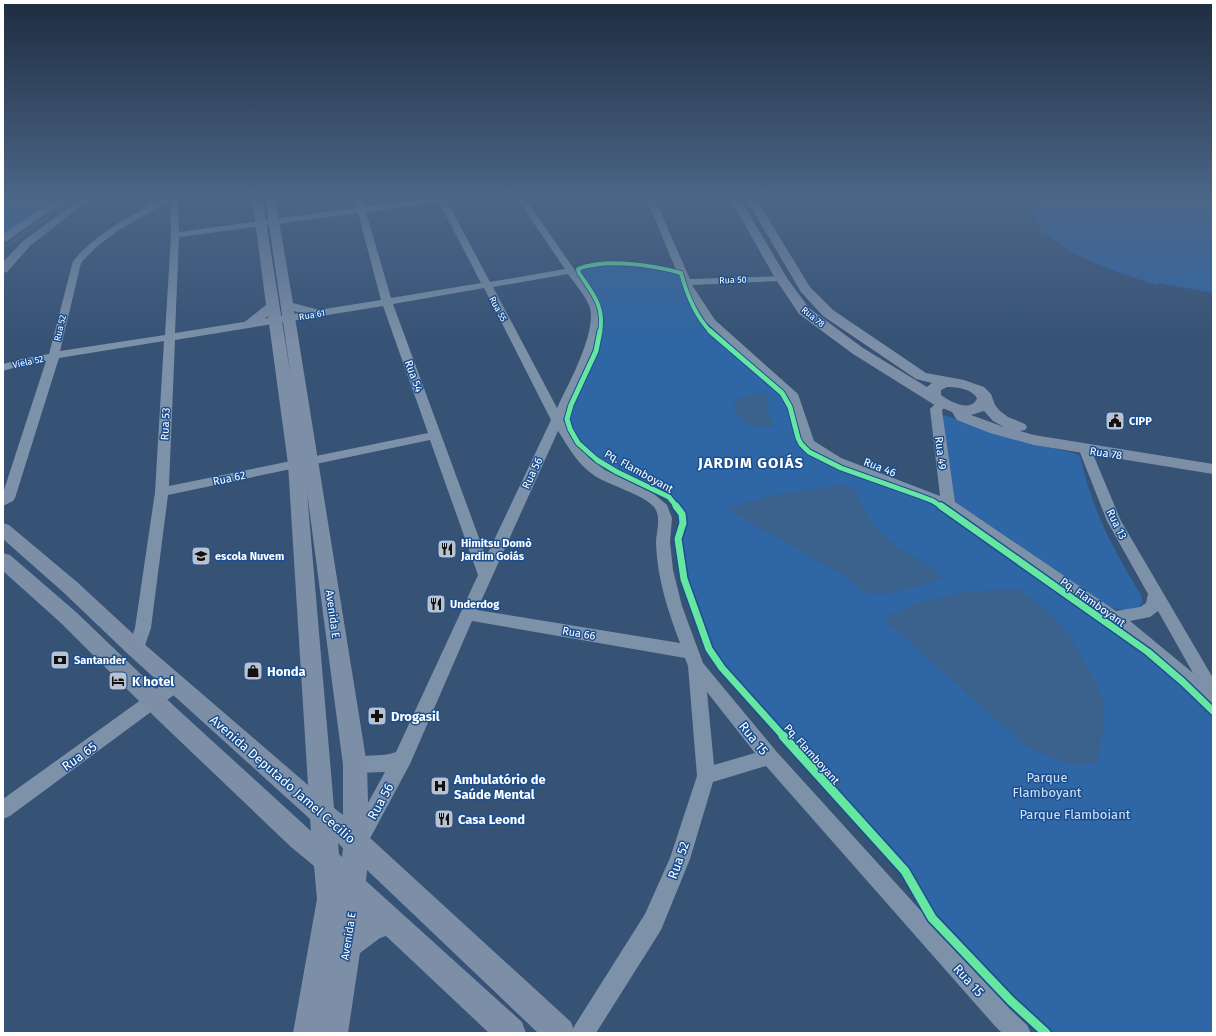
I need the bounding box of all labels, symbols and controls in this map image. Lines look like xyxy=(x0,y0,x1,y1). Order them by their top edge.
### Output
street label: Rua 50 xyxy=(719,275,747,285)
street label: Rua 55 xyxy=(487,295,509,324)
street label: Rua 78 xyxy=(799,305,827,329)
street label: Rua 61 xyxy=(298,308,326,322)
street label: Rua 52 xyxy=(52,314,68,342)
street label: Viela 52 xyxy=(12,354,44,370)
street label: Rua 54 xyxy=(402,358,425,394)
street label: Rua 53 xyxy=(158,407,173,441)
public building icon: CIPP xyxy=(1104,410,1126,432)
place label: CIPP xyxy=(1129,415,1152,428)
street label: Rua 49 xyxy=(932,436,949,471)
street label: Rua 78 xyxy=(1089,445,1123,462)
street label: Pq. Flamboyant xyxy=(602,447,675,496)
district label: JARDIM GOIÁS xyxy=(697,454,804,472)
street label: Rua 56 xyxy=(520,455,545,491)
street label: Rua 46 xyxy=(862,455,898,480)
street label: Rua 62 xyxy=(212,469,247,488)
street label: Rua 13 xyxy=(1104,507,1129,542)
place label: Himitsu Domò Jardim Goiás xyxy=(460,537,532,563)
restaurant icon: Himitsu Domò Jardim Goiás xyxy=(436,538,458,560)
school or university icon: escola Nuvem xyxy=(190,545,212,567)
place label: escola Nuvem xyxy=(215,550,284,563)
street label: Pq. Flamboyant xyxy=(1058,575,1128,630)
street label: Avenida E xyxy=(323,589,342,639)
restaurant icon: Underdog xyxy=(425,593,447,615)
place label: Underdog xyxy=(450,598,500,611)
street label: Rua 66 xyxy=(561,624,597,643)
bank icon: Santander xyxy=(49,649,71,671)
place label: Santander xyxy=(74,654,127,667)
shop icon: Honda xyxy=(242,660,264,682)
place label: Honda xyxy=(267,664,306,679)
hotel icon: K hotel xyxy=(107,670,129,692)
place label: K hotel xyxy=(132,674,174,689)
pharmacy icon: Drogasil xyxy=(366,705,388,727)
place label: Drogasil xyxy=(391,709,440,724)
street label: Avenida Deputado Jamel Cecílio xyxy=(207,712,358,847)
street label: Rua 15 xyxy=(736,719,771,758)
street label: Pq. Flamboyant xyxy=(781,722,842,787)
street label: Rua 65 xyxy=(59,739,100,774)
park label: Parque Flamboyant xyxy=(1012,770,1082,800)
place label: Ambulatório de Saúde Mental xyxy=(453,772,546,802)
hospital icon: Ambulatório de Saúde Mental xyxy=(429,775,451,797)
street label: Rua 56 xyxy=(364,780,397,822)
park label: Parque Flamboiant xyxy=(1020,807,1131,822)
restaurant icon: Casa Leond xyxy=(433,808,455,830)
place label: Casa Leond xyxy=(458,812,525,827)
street label: Rua 52 xyxy=(665,839,692,881)
street label: Avenida E xyxy=(338,911,359,961)
street label: Rua 15 xyxy=(950,961,987,1000)

